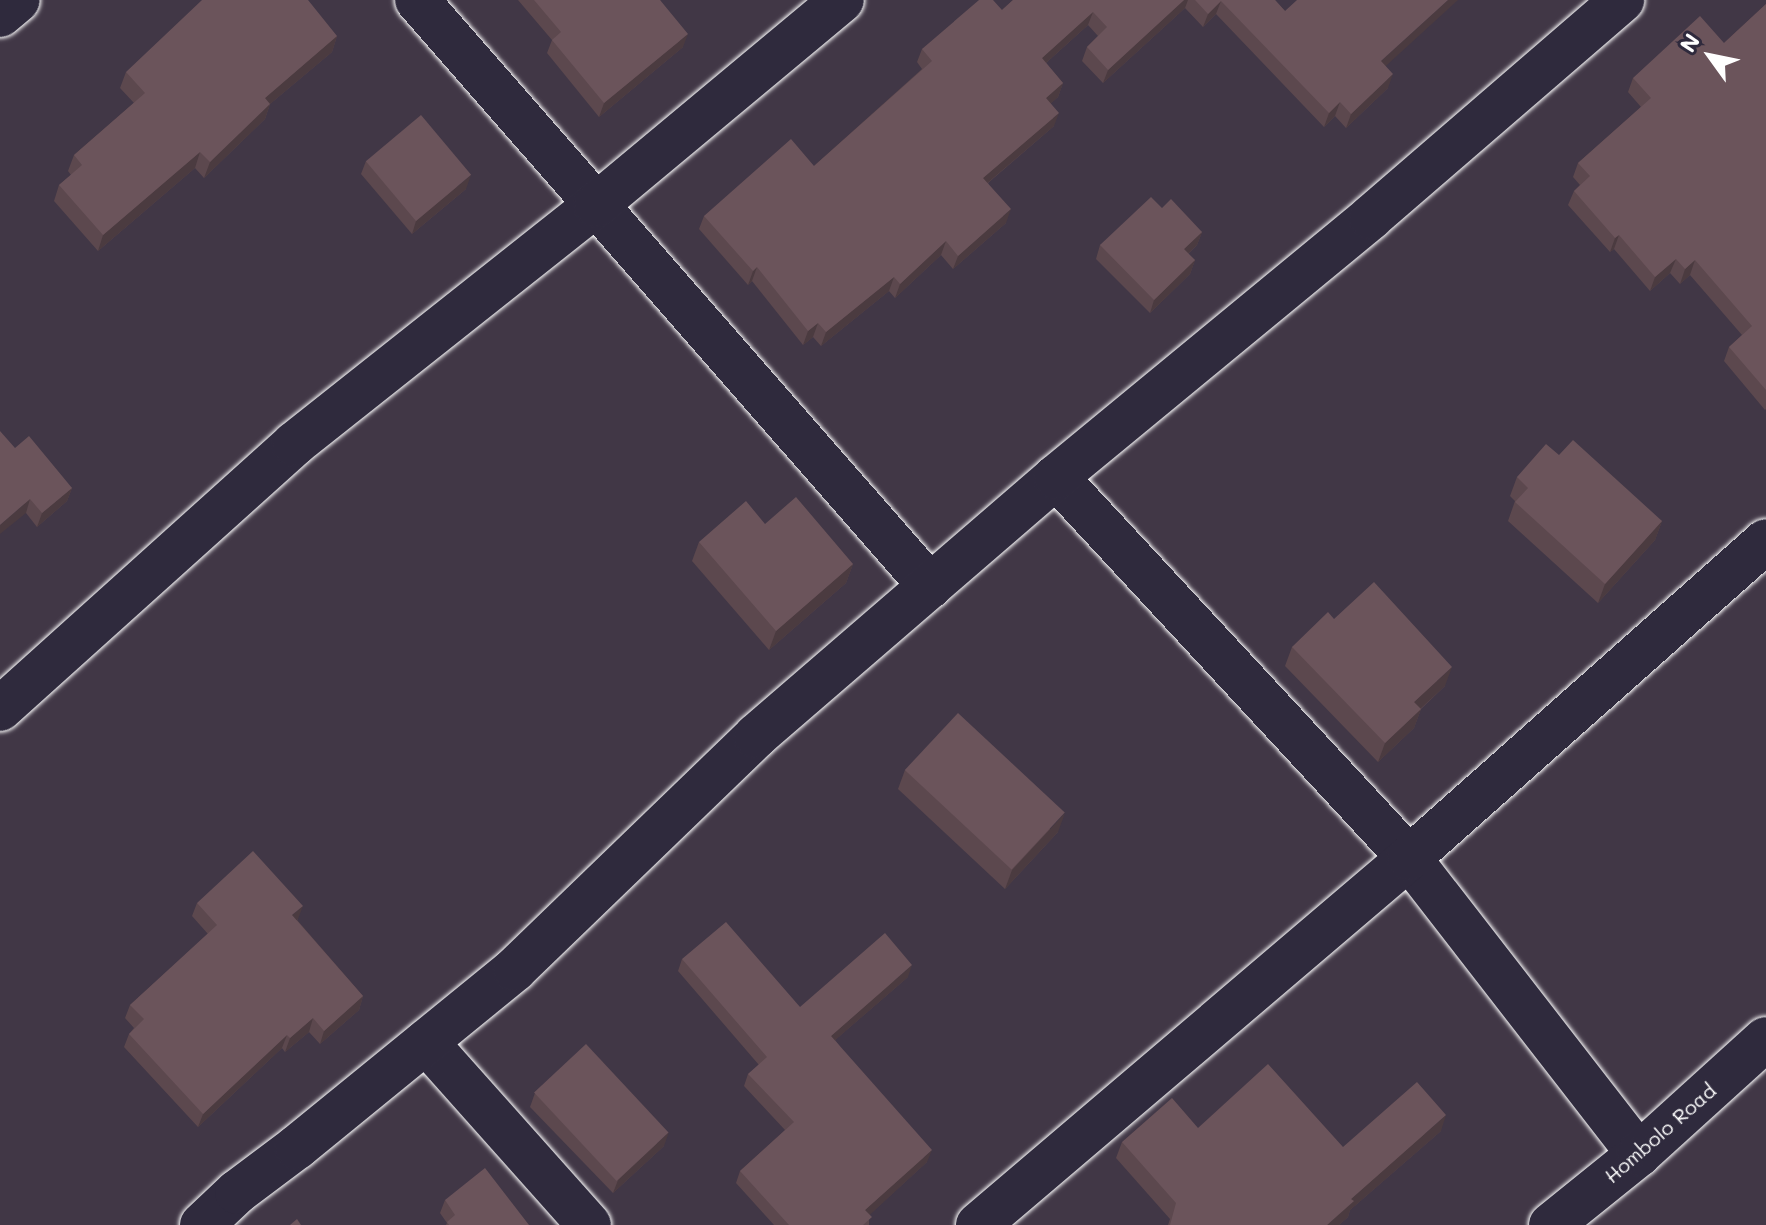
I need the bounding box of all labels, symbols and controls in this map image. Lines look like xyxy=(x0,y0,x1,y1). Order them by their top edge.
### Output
north arrow xyxy=(1670,16,1750,96)
text: N xyxy=(1673,28,1706,58)
street label: Hombolo Road xyxy=(1599,1078,1721,1188)

